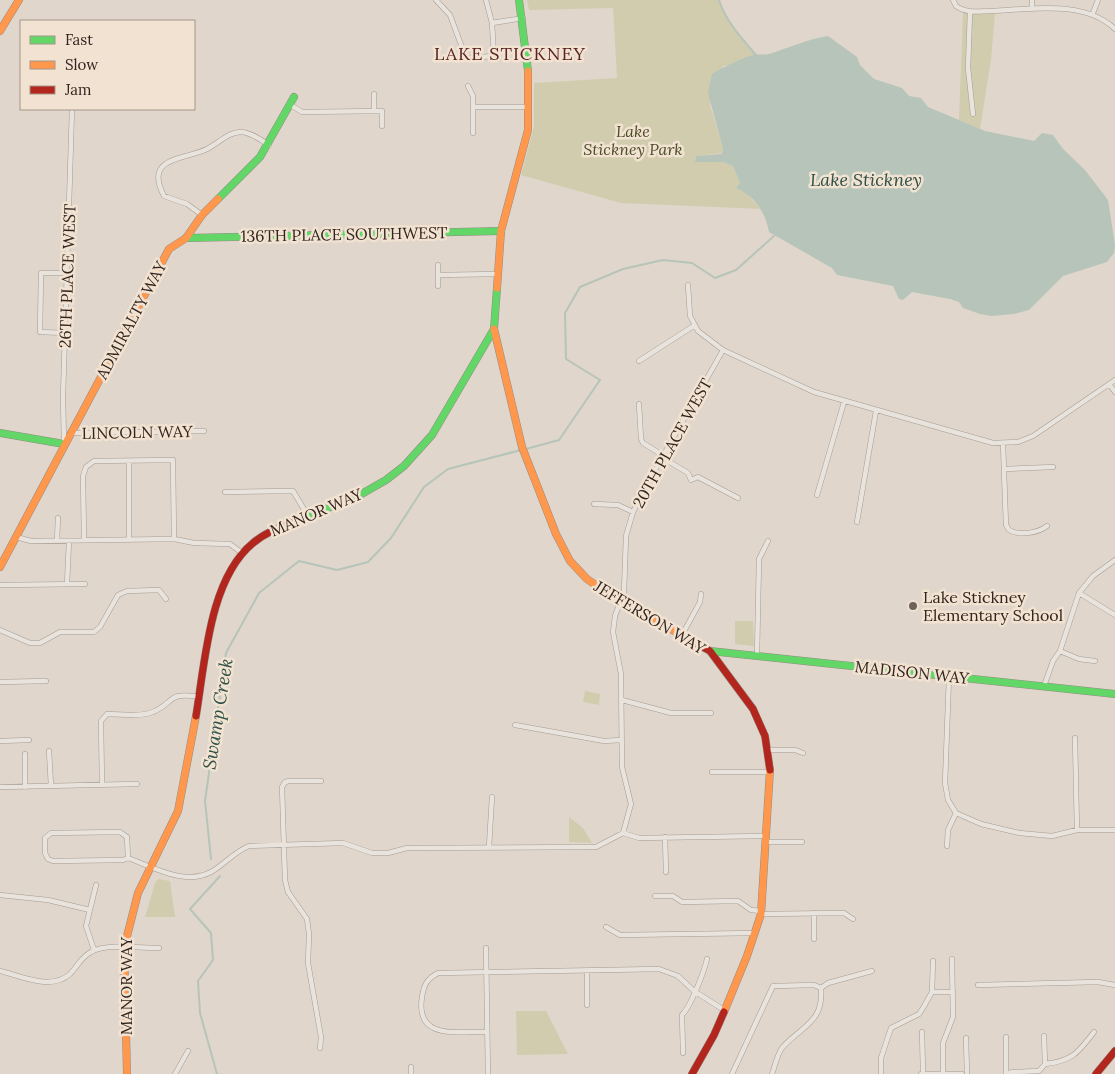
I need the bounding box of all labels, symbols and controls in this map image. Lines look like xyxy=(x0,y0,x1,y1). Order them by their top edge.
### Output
legend xyxy=(20,20,195,110)
text: Fast xyxy=(65,30,93,49)
district label: LAKE STICKNEY xyxy=(434,42,586,65)
text: Slow xyxy=(65,55,98,74)
text: Jam xyxy=(64,80,92,99)
park label: Lake Stickney Park xyxy=(583,121,683,159)
water label: Lake Stickney xyxy=(810,168,922,191)
street label: 26TH PLACE WEST xyxy=(54,204,80,348)
street label: 136TH PLACE SOUTHWEST xyxy=(240,222,448,246)
street label: ADMIRALTY WAY xyxy=(91,257,171,383)
street label: 20TH PLACE WEST xyxy=(628,375,716,511)
street label: LINCOLN WAY xyxy=(81,421,193,443)
street label: MANOR WAY xyxy=(267,483,366,540)
street label: JEFFERSON WAY xyxy=(590,575,710,659)
place label: Lake Stickney Elementary School xyxy=(923,587,1063,625)
marker: Lake Stickney Elementary School xyxy=(907,600,919,612)
street label: MADISON WAY xyxy=(854,656,971,688)
water label: Swamp Creek xyxy=(197,657,238,771)
street label: MANOR WAY xyxy=(116,936,136,1035)

